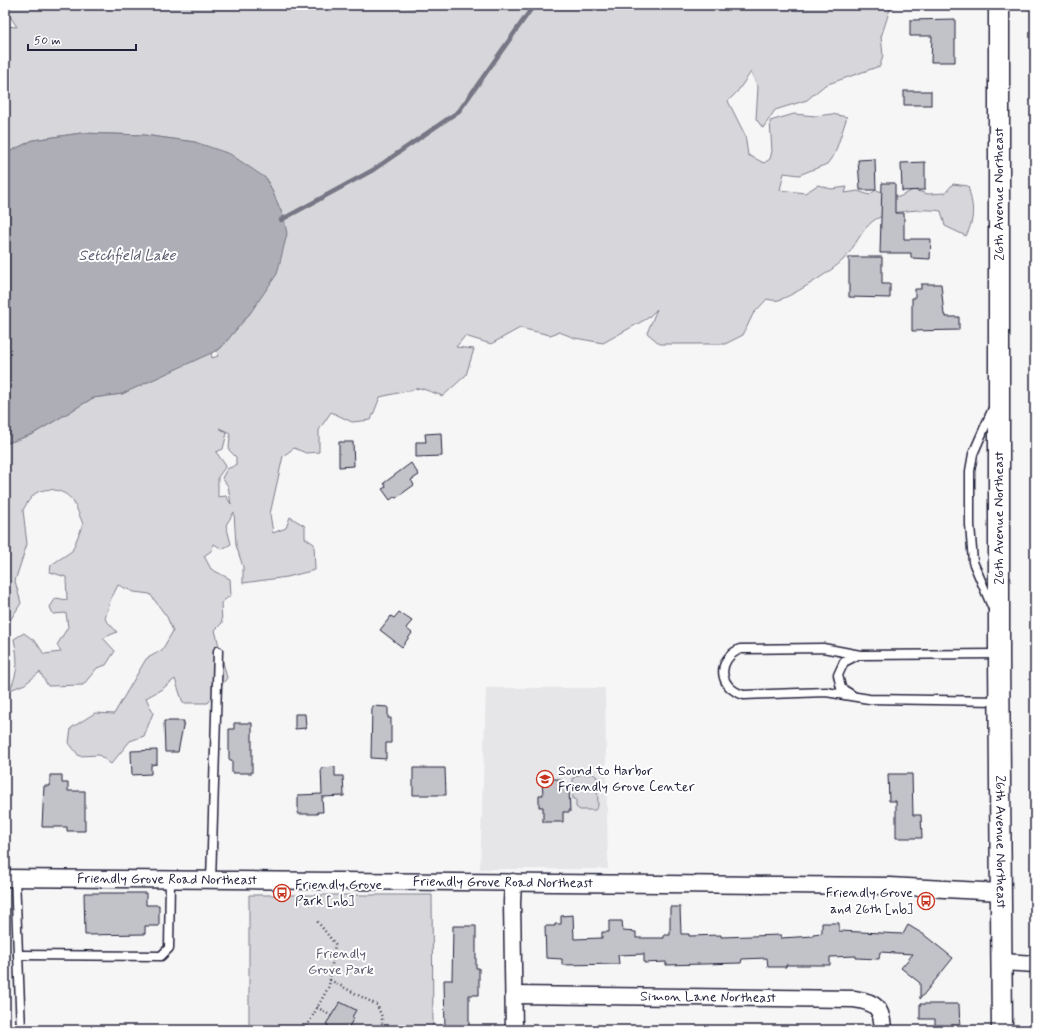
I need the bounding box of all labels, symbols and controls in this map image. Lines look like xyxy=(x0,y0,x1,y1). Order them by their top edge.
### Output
scale bar xyxy=(28,26,136,52)
text: 50 m xyxy=(34,33,61,49)
street label: 26th Avenue Northeast xyxy=(990,127,1008,261)
water label: Setchfield Lake xyxy=(79,246,177,266)
street label: 26th Avenue Northeast xyxy=(990,451,1008,585)
place label: Sound to Harbor Friendly Grove Center xyxy=(558,762,695,796)
school or university icon: Sound to Harbor Friendly Grove Center xyxy=(535,769,555,789)
street label: 26th Avenue Northeast xyxy=(991,775,1010,909)
street label: Friendly Grove Road Northeast xyxy=(77,870,257,889)
street label: Friendly Grove Road Northeast xyxy=(413,873,593,892)
place label: Friendly Grove Park [nb] xyxy=(295,876,382,910)
bus stop icon: Friendly Grove Park [nb] xyxy=(272,883,292,903)
place label: Friendly Grove and 26th [nb] xyxy=(826,884,913,918)
bus stop icon: Friendly Grove and 26th [nb] xyxy=(916,891,936,911)
park label: Friendly Grove Park xyxy=(308,945,374,979)
street label: Simon Lane Northeast xyxy=(640,987,776,1007)

